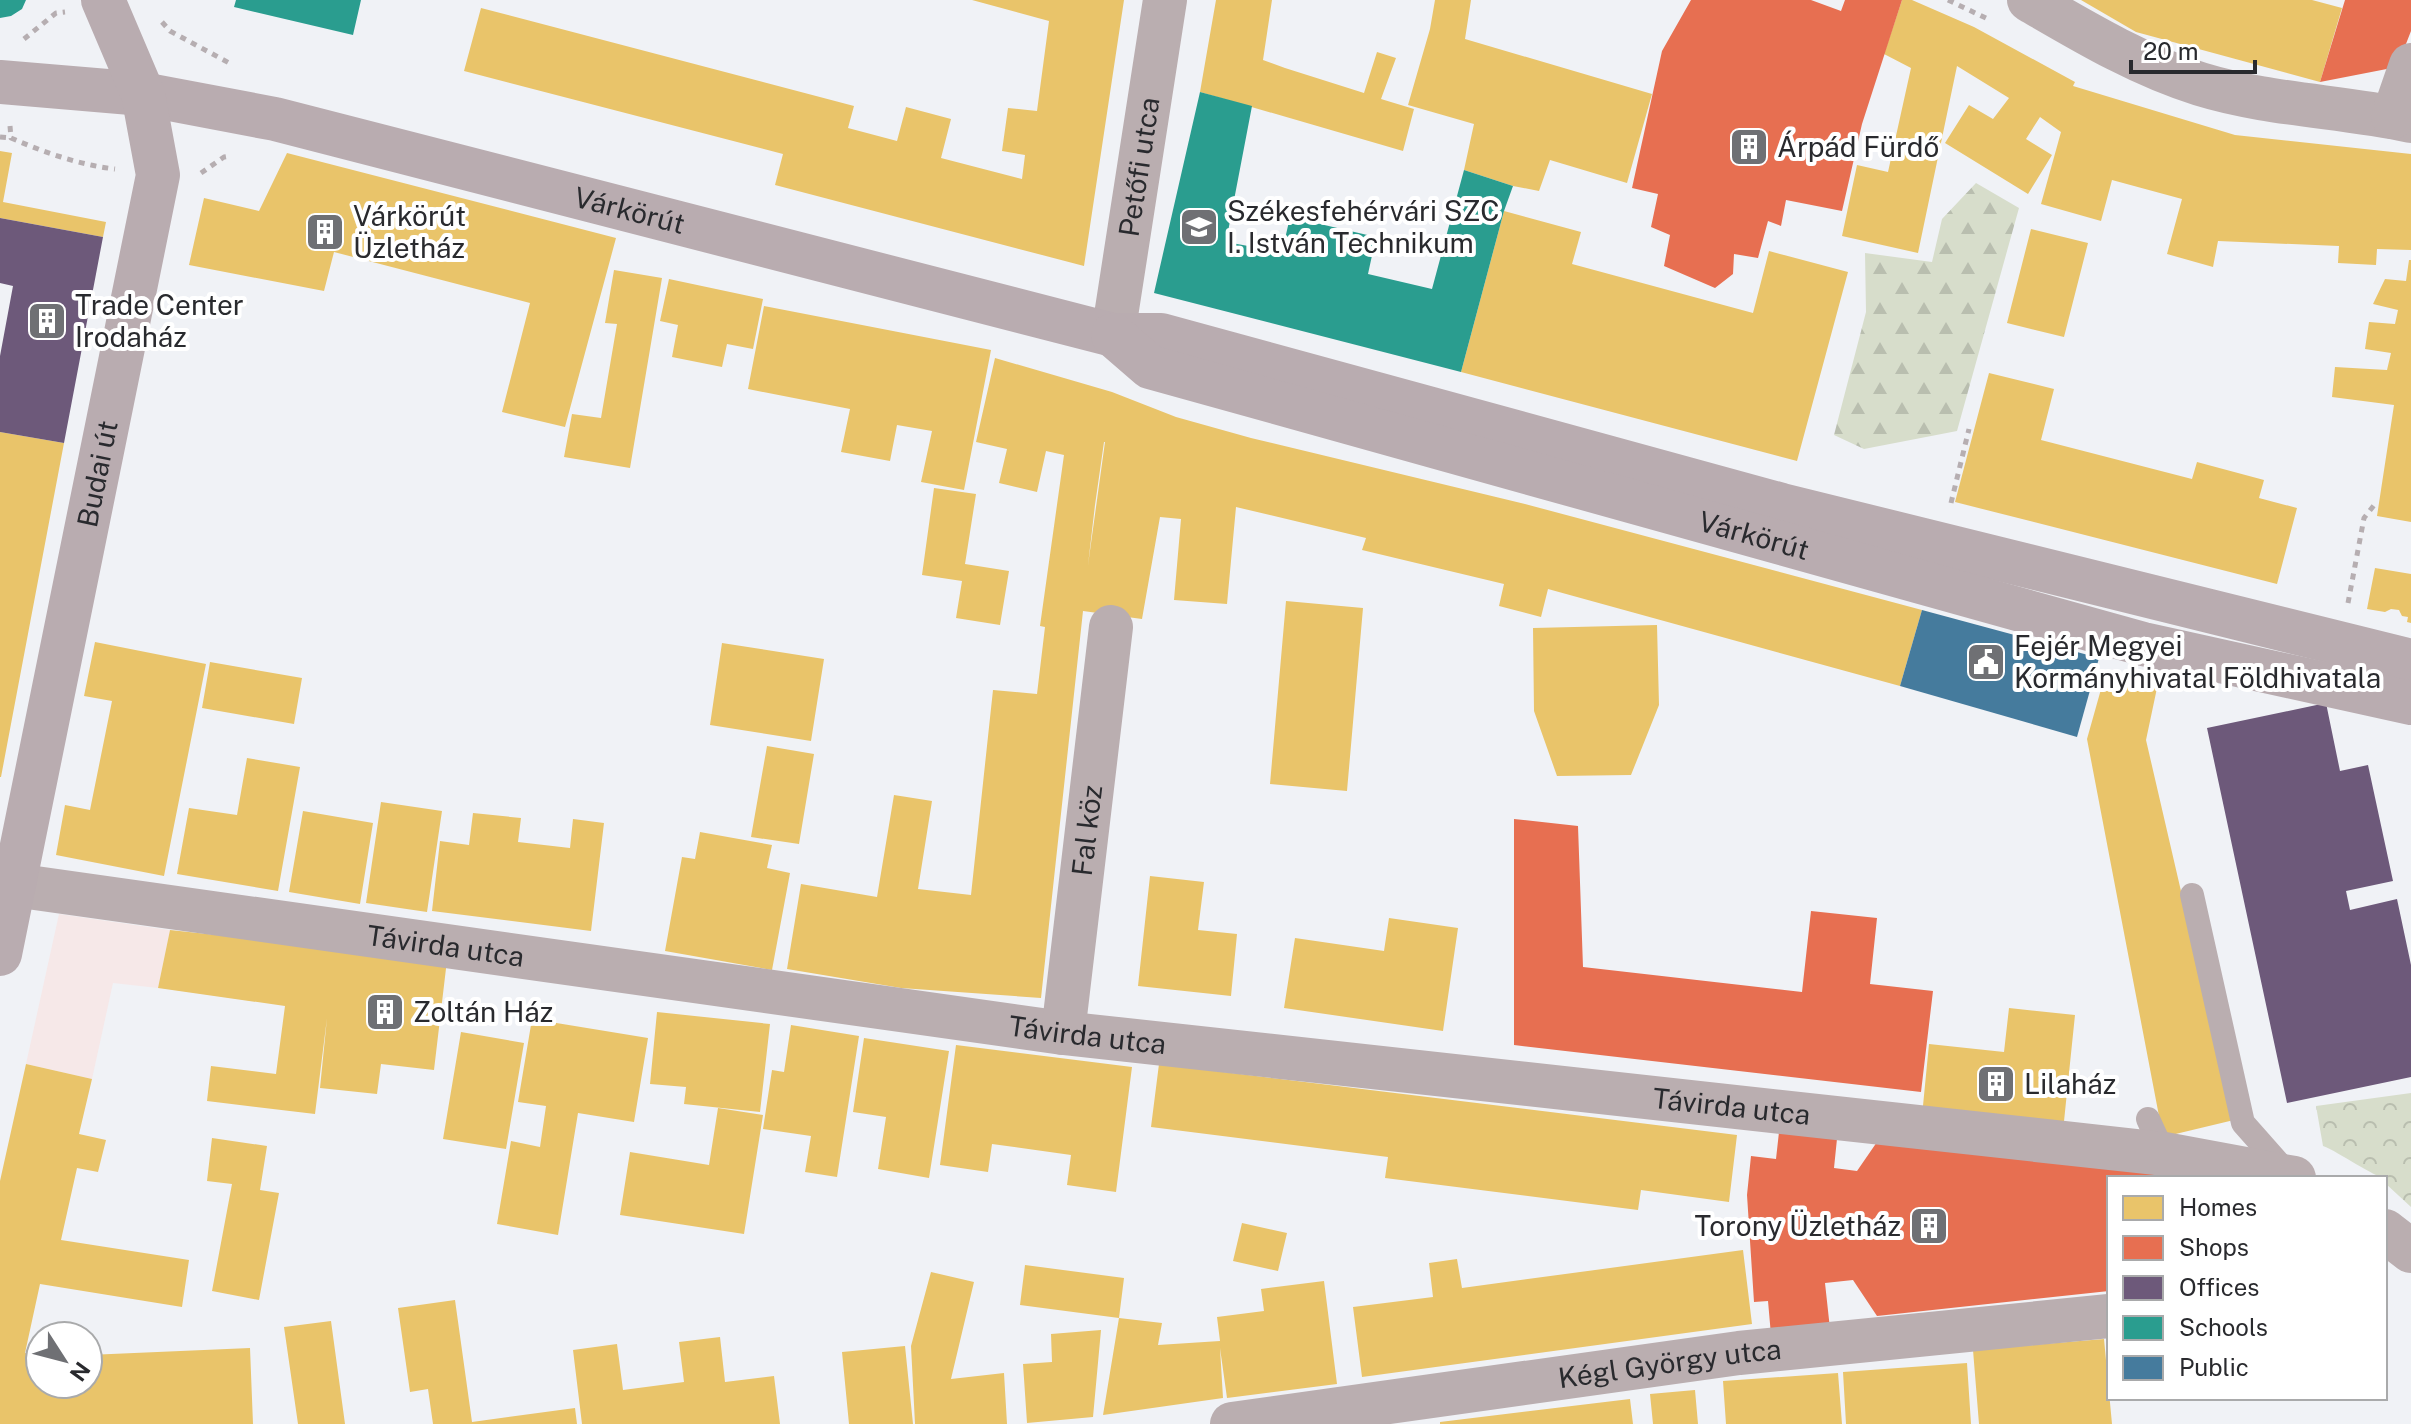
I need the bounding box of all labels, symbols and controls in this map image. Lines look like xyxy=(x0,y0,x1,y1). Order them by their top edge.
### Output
scale bar xyxy=(2131,24,2255,74)
text: 20 m xyxy=(2143,37,2199,65)
street label: Petőfi utca xyxy=(1111,95,1166,239)
building icon: Árpád Fürdő xyxy=(1728,126,1770,168)
place label: Árpád Fürdő xyxy=(1777,130,1940,163)
street label: Várkörút xyxy=(571,180,689,240)
place label: Székesfehérvári SZC I. István Technikum xyxy=(1227,194,1500,259)
place label: Várkörút Üzletház xyxy=(353,199,466,264)
school or university icon: Székesfehérvári SZC I. István Technikum xyxy=(1178,206,1220,248)
building icon: Várkörút Üzletház xyxy=(304,211,346,253)
place label: Trade Center Irodaház xyxy=(75,288,244,353)
building icon: Trade Center Irodaház xyxy=(26,300,68,342)
street label: Budai út xyxy=(70,417,124,530)
street label: Várkörút xyxy=(1695,504,1813,566)
place label: Fejér Megyei Kormányhivatal Földhivatala xyxy=(2014,629,2381,694)
public building icon: Fejér Megyei Kormányhivatal Földhivatala xyxy=(1965,641,2007,683)
street label: Fal köz xyxy=(1065,783,1108,878)
street label: Távirda utca xyxy=(365,918,526,973)
building icon: Zoltán Ház xyxy=(364,991,406,1033)
place label: Zoltán Ház xyxy=(413,995,553,1028)
street label: Távirda utca xyxy=(1007,1009,1168,1060)
building icon: Lilaház xyxy=(1975,1063,2017,1105)
place label: Lilaház xyxy=(2024,1067,2116,1100)
street label: Távirda utca xyxy=(1651,1081,1812,1131)
legend xyxy=(2107,1176,2387,1400)
text: Homes xyxy=(2179,1193,2257,1221)
building icon: Torony Üzletház xyxy=(1908,1205,1950,1247)
place label: Torony Üzletház xyxy=(1695,1209,1901,1242)
text: Shops xyxy=(2179,1233,2249,1261)
text: Offices xyxy=(2179,1273,2259,1301)
text: Schools xyxy=(2179,1313,2268,1341)
north arrow xyxy=(24,1320,104,1400)
street label: Kégl György utca xyxy=(1556,1332,1783,1394)
text: Public xyxy=(2179,1353,2249,1381)
text: N xyxy=(65,1357,96,1386)

